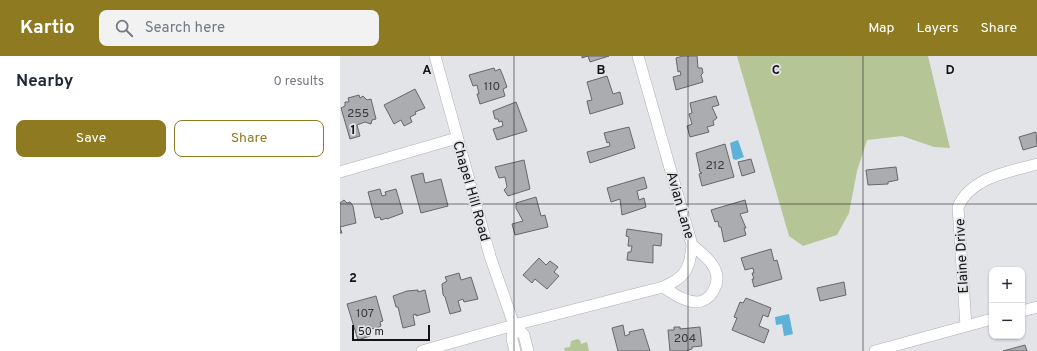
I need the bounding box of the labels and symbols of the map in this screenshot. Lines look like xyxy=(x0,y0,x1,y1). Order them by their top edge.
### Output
text: A xyxy=(422,63,432,79)
text: B xyxy=(597,63,606,79)
text: C xyxy=(772,63,780,79)
text: D xyxy=(945,63,955,79)
house number: 110 xyxy=(484,79,500,95)
house number: 255 xyxy=(347,106,369,122)
text: 1 xyxy=(350,123,356,139)
street label: Chapel Hill Road xyxy=(448,139,493,244)
house number: 212 xyxy=(705,158,725,174)
street label: Avian Lane xyxy=(662,170,697,241)
street label: Elaine Drive xyxy=(952,218,973,294)
text: 2 xyxy=(349,271,357,287)
house number: 107 xyxy=(356,306,374,322)
scale bar xyxy=(352,323,430,342)
house number: 204 xyxy=(674,331,696,347)

